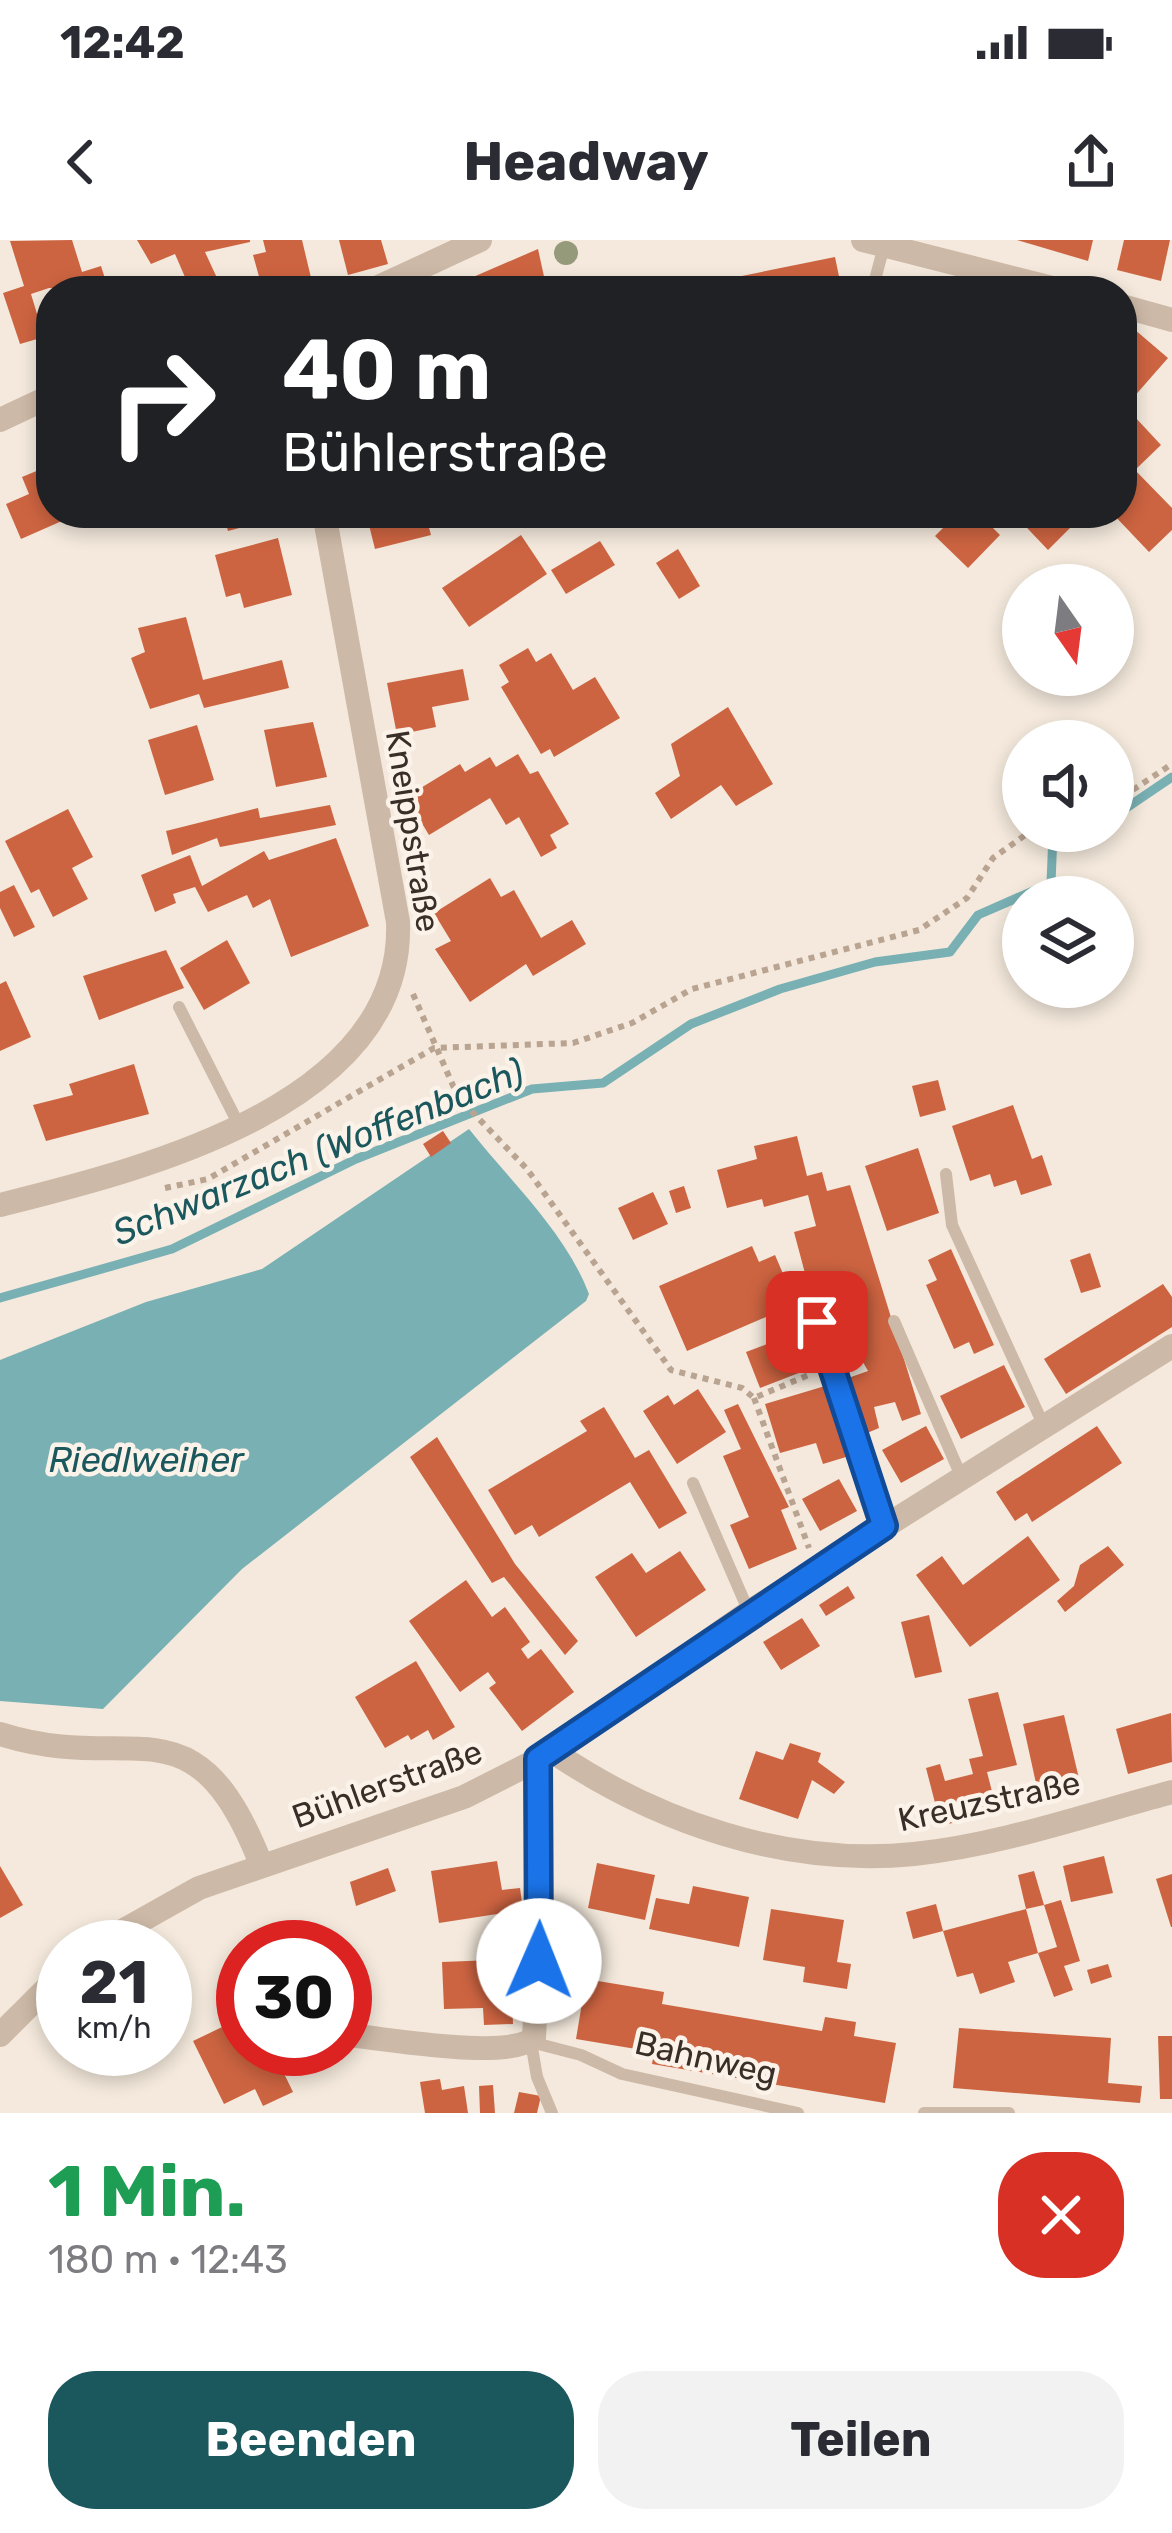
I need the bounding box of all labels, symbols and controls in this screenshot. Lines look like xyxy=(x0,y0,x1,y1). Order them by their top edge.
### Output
text: 12:42 xyxy=(60,16,185,69)
icon: back xyxy=(48,129,114,195)
icon: share xyxy=(1058,129,1124,195)
text: Headway xyxy=(463,130,709,194)
text: 40 m xyxy=(282,320,491,420)
icon: right xyxy=(84,324,240,480)
text: Bühlerstraße xyxy=(282,421,608,485)
north arrow xyxy=(1002,564,1134,696)
map controls xyxy=(1002,564,1134,1008)
button: sound xyxy=(1002,720,1134,852)
street label: Kneippstraße xyxy=(378,727,448,935)
button: layers xyxy=(1002,876,1134,1008)
water label: Schwarzach (Woffenbach) xyxy=(106,1050,530,1254)
pin xyxy=(766,1271,868,1373)
icon: arrive xyxy=(784,1289,850,1355)
water label: Riedlweiher xyxy=(48,1438,245,1481)
street label: Bühlerstraße xyxy=(287,1732,487,1836)
street label: Kreuzstraße xyxy=(894,1763,1084,1839)
position arrow xyxy=(476,1898,602,2024)
speed limit sign: 30 xyxy=(216,1920,372,2076)
text: 21 xyxy=(80,1947,148,2018)
text: km/h xyxy=(77,2010,151,2046)
street label: Bahnweg xyxy=(631,2023,781,2093)
text: 1 Min. xyxy=(48,2149,246,2234)
button: close xyxy=(998,2152,1124,2278)
text: 180 m · 12:43 xyxy=(48,2237,288,2283)
button: Beenden xyxy=(48,2371,574,2509)
button: Teilen xyxy=(598,2371,1124,2509)

